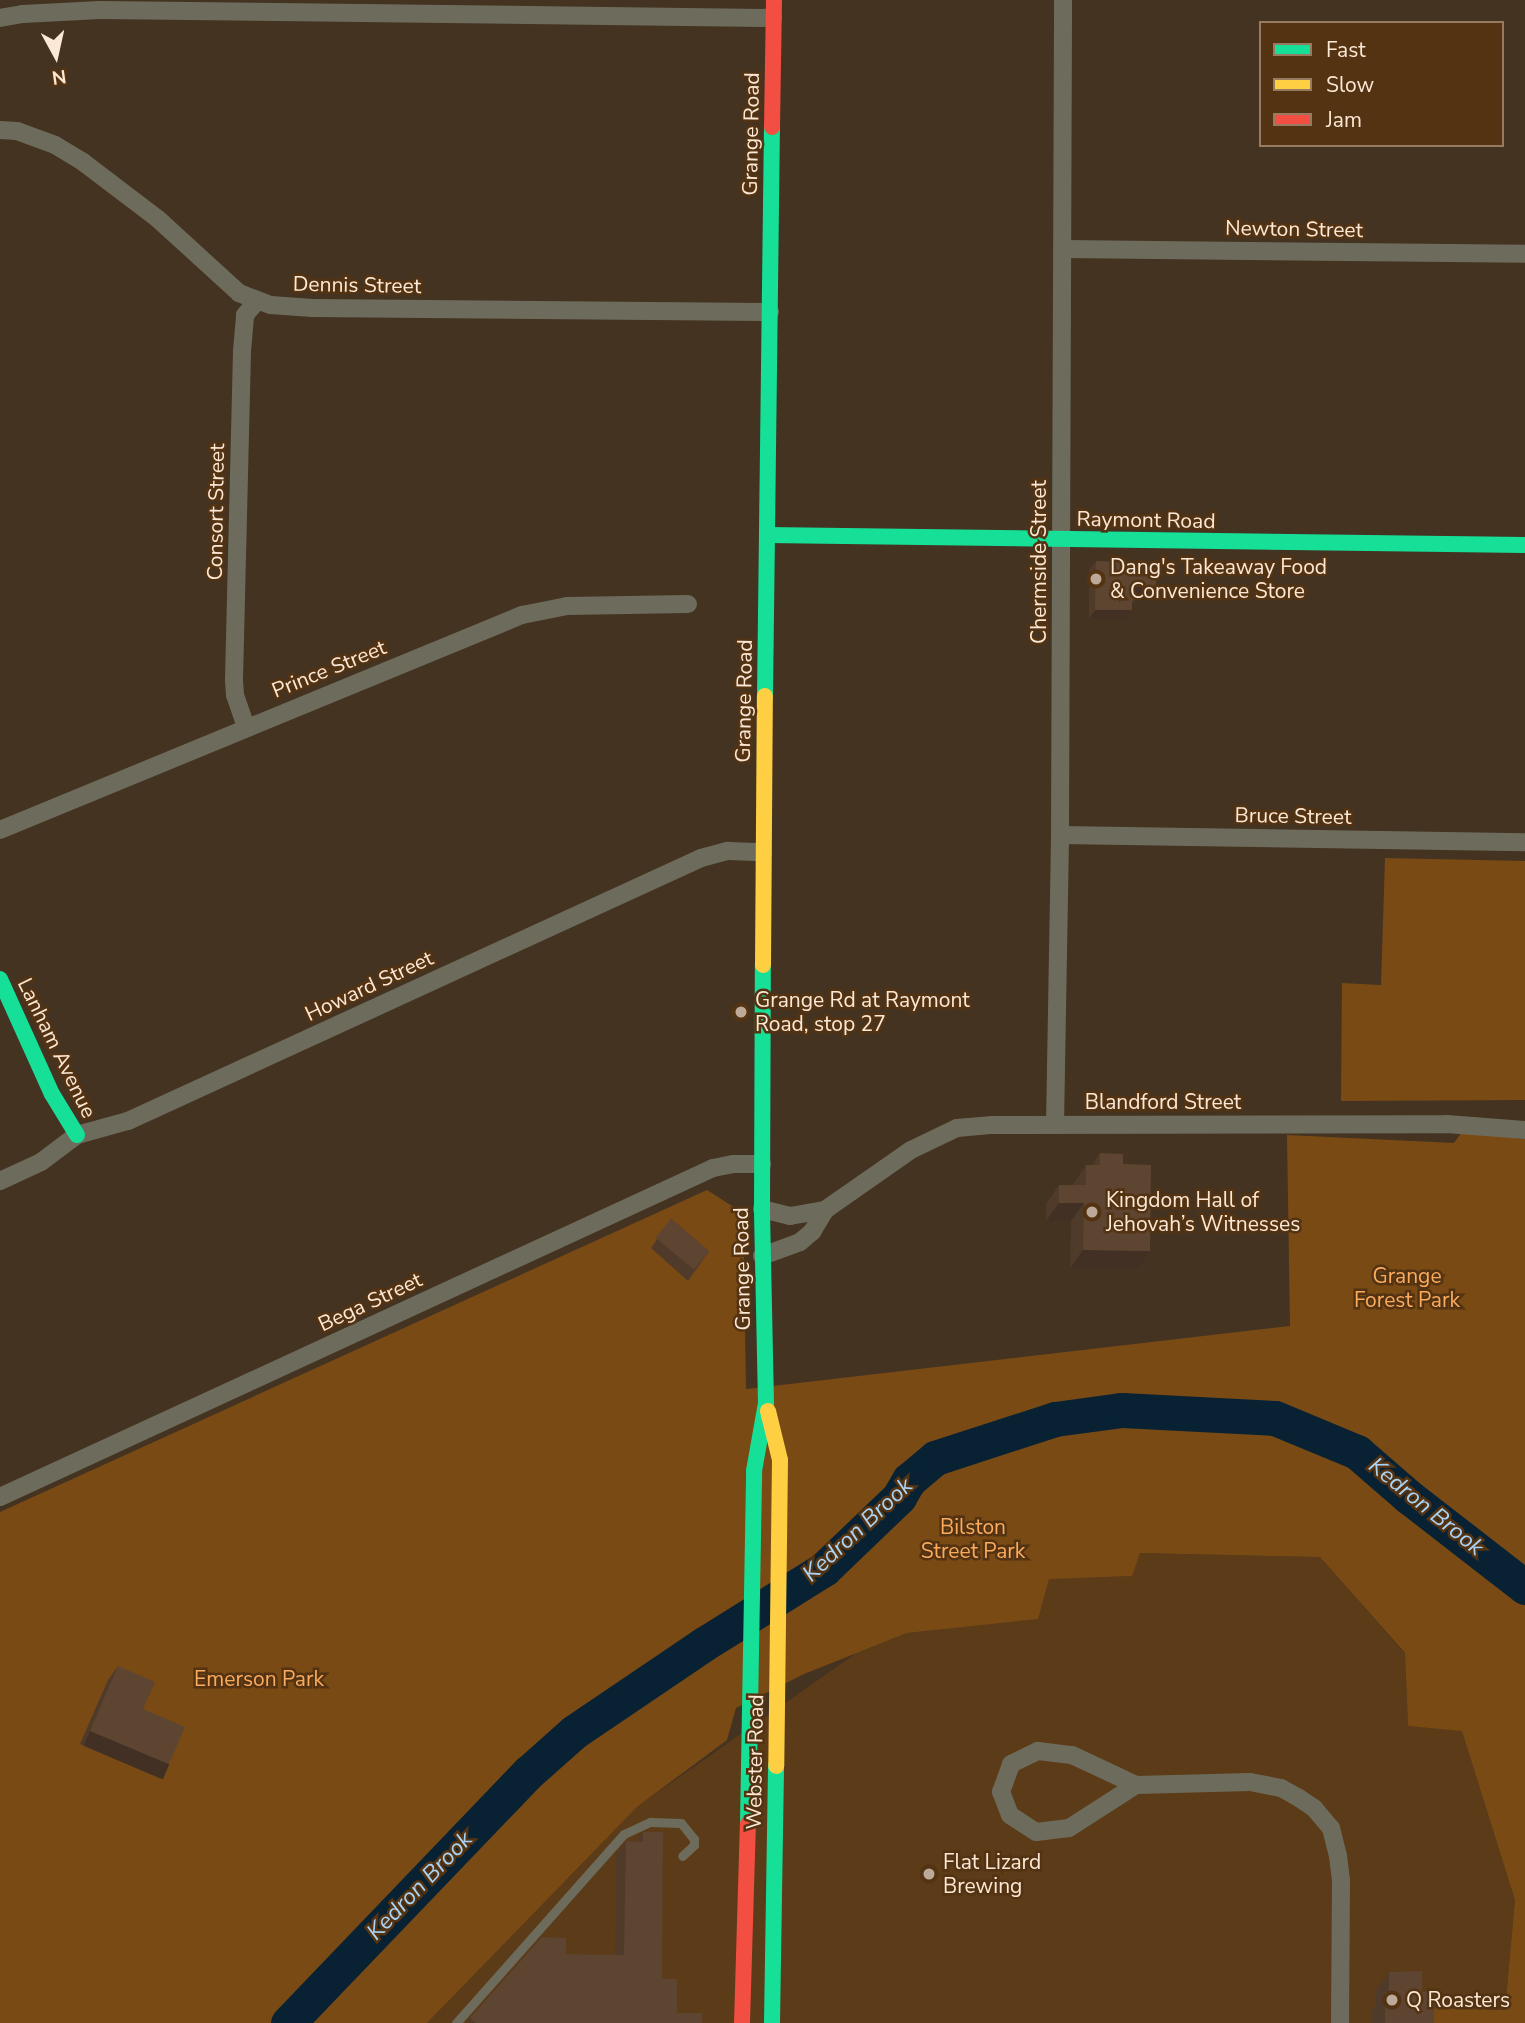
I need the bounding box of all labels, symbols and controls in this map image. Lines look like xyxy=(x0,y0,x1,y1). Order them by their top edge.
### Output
north arrow xyxy=(21,21,91,91)
legend xyxy=(1259,21,1504,147)
text: Fast xyxy=(1326,36,1366,64)
text: N xyxy=(50,63,68,91)
text: Slow xyxy=(1326,71,1374,99)
street label: Grange Road xyxy=(737,72,765,196)
text: Jam xyxy=(1326,106,1362,134)
street label: Newton Street xyxy=(1225,215,1363,243)
street label: Dennis Street xyxy=(293,271,421,299)
street label: Consort Street xyxy=(202,443,230,581)
street label: Chermside Street xyxy=(1026,480,1052,644)
street label: Raymont Road xyxy=(1076,506,1216,534)
place label: Dang's Takeaway Food & Convenience Store xyxy=(1110,554,1327,604)
marker: Dang's Takeaway Food & Convenience Store xyxy=(1088,571,1104,587)
street label: Prince Street xyxy=(268,635,390,703)
street label: Grange Road xyxy=(730,639,758,763)
street label: Bruce Street xyxy=(1234,802,1352,830)
street label: Howard Street xyxy=(301,945,437,1027)
street label: Lanham Avenue xyxy=(12,974,102,1122)
place label: Grange Rd at Raymont Road, stop 27 xyxy=(755,987,970,1037)
marker: Grange Rd at Raymont Road, stop 27 xyxy=(733,1004,749,1020)
street label: Blandford Street xyxy=(1085,1089,1241,1115)
place label: Kingdom Hall of Jehovah’s Witnesses xyxy=(1106,1187,1300,1237)
marker: Kingdom Hall of Jehovah’s Witnesses xyxy=(1084,1204,1100,1220)
street label: Grange Road xyxy=(728,1207,756,1331)
park label: Grange Forest Park xyxy=(1354,1263,1460,1313)
street label: Bega Street xyxy=(314,1267,426,1337)
water label: Kedron Brook xyxy=(1363,1452,1489,1562)
water label: Kedron Brook xyxy=(797,1472,919,1588)
park label: Bilston Street Park xyxy=(921,1514,1025,1564)
park label: Emerson Park xyxy=(194,1666,324,1692)
street label: Webster Road xyxy=(741,1694,769,1830)
water label: Kedron Brook xyxy=(361,1826,479,1946)
place label: Flat Lizard Brewing xyxy=(943,1849,1041,1899)
marker: Flat Lizard Brewing xyxy=(921,1866,937,1882)
place label: Q Roasters xyxy=(1406,1987,1510,2013)
marker: Q Roasters xyxy=(1384,1992,1400,2008)

